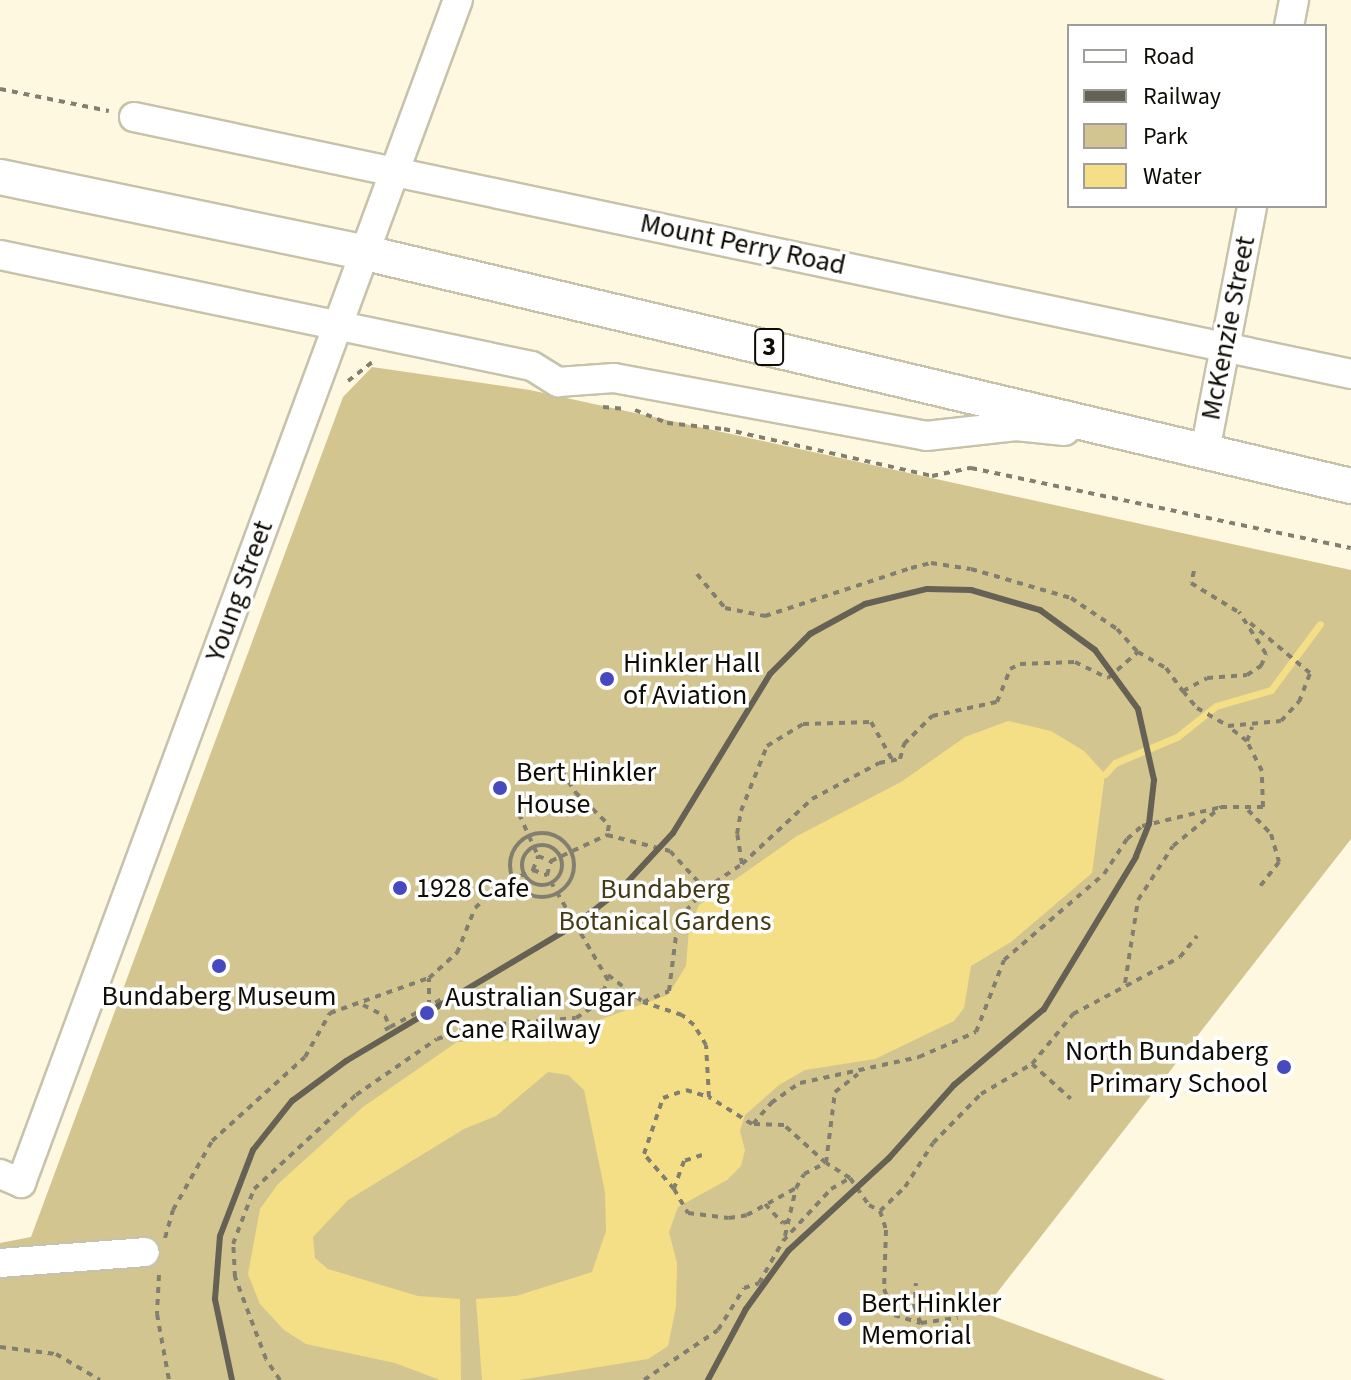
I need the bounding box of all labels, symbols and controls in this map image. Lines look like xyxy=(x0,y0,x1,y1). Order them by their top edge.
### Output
legend xyxy=(1067,24,1327,208)
text: Road xyxy=(1143,39,1195,74)
text: Railway xyxy=(1143,79,1221,114)
text: Park xyxy=(1143,119,1188,154)
text: Water xyxy=(1143,159,1201,194)
street label: Mount Perry Road xyxy=(637,206,849,282)
street label: McKenzie Street xyxy=(1194,233,1262,423)
road number: 3 xyxy=(753,325,785,369)
street label: Young Street xyxy=(198,516,280,666)
place label: Hinkler Hall of Aviation xyxy=(623,646,760,712)
marker: Hinkler Hall of Aviation xyxy=(598,670,616,688)
place label: Bert Hinkler House xyxy=(516,755,656,821)
marker: Bert Hinkler House xyxy=(491,779,509,797)
place label: 1928 Cafe xyxy=(416,871,529,905)
park label: Bundaberg Botanical Gardens xyxy=(559,872,771,938)
marker: 1928 Cafe xyxy=(391,879,409,897)
marker: Bundaberg Museum xyxy=(210,957,228,975)
place label: Bundaberg Museum xyxy=(102,979,336,1013)
place label: Australian Sugar Cane Railway xyxy=(445,980,636,1046)
marker: Australian Sugar Cane Railway xyxy=(416,1002,438,1024)
place label: North Bundaberg Primary School xyxy=(1065,1034,1268,1100)
marker: North Bundaberg Primary School xyxy=(1275,1058,1293,1076)
place label: Bert Hinkler Memorial xyxy=(861,1286,1001,1352)
marker: Bert Hinkler Memorial xyxy=(836,1310,854,1328)

